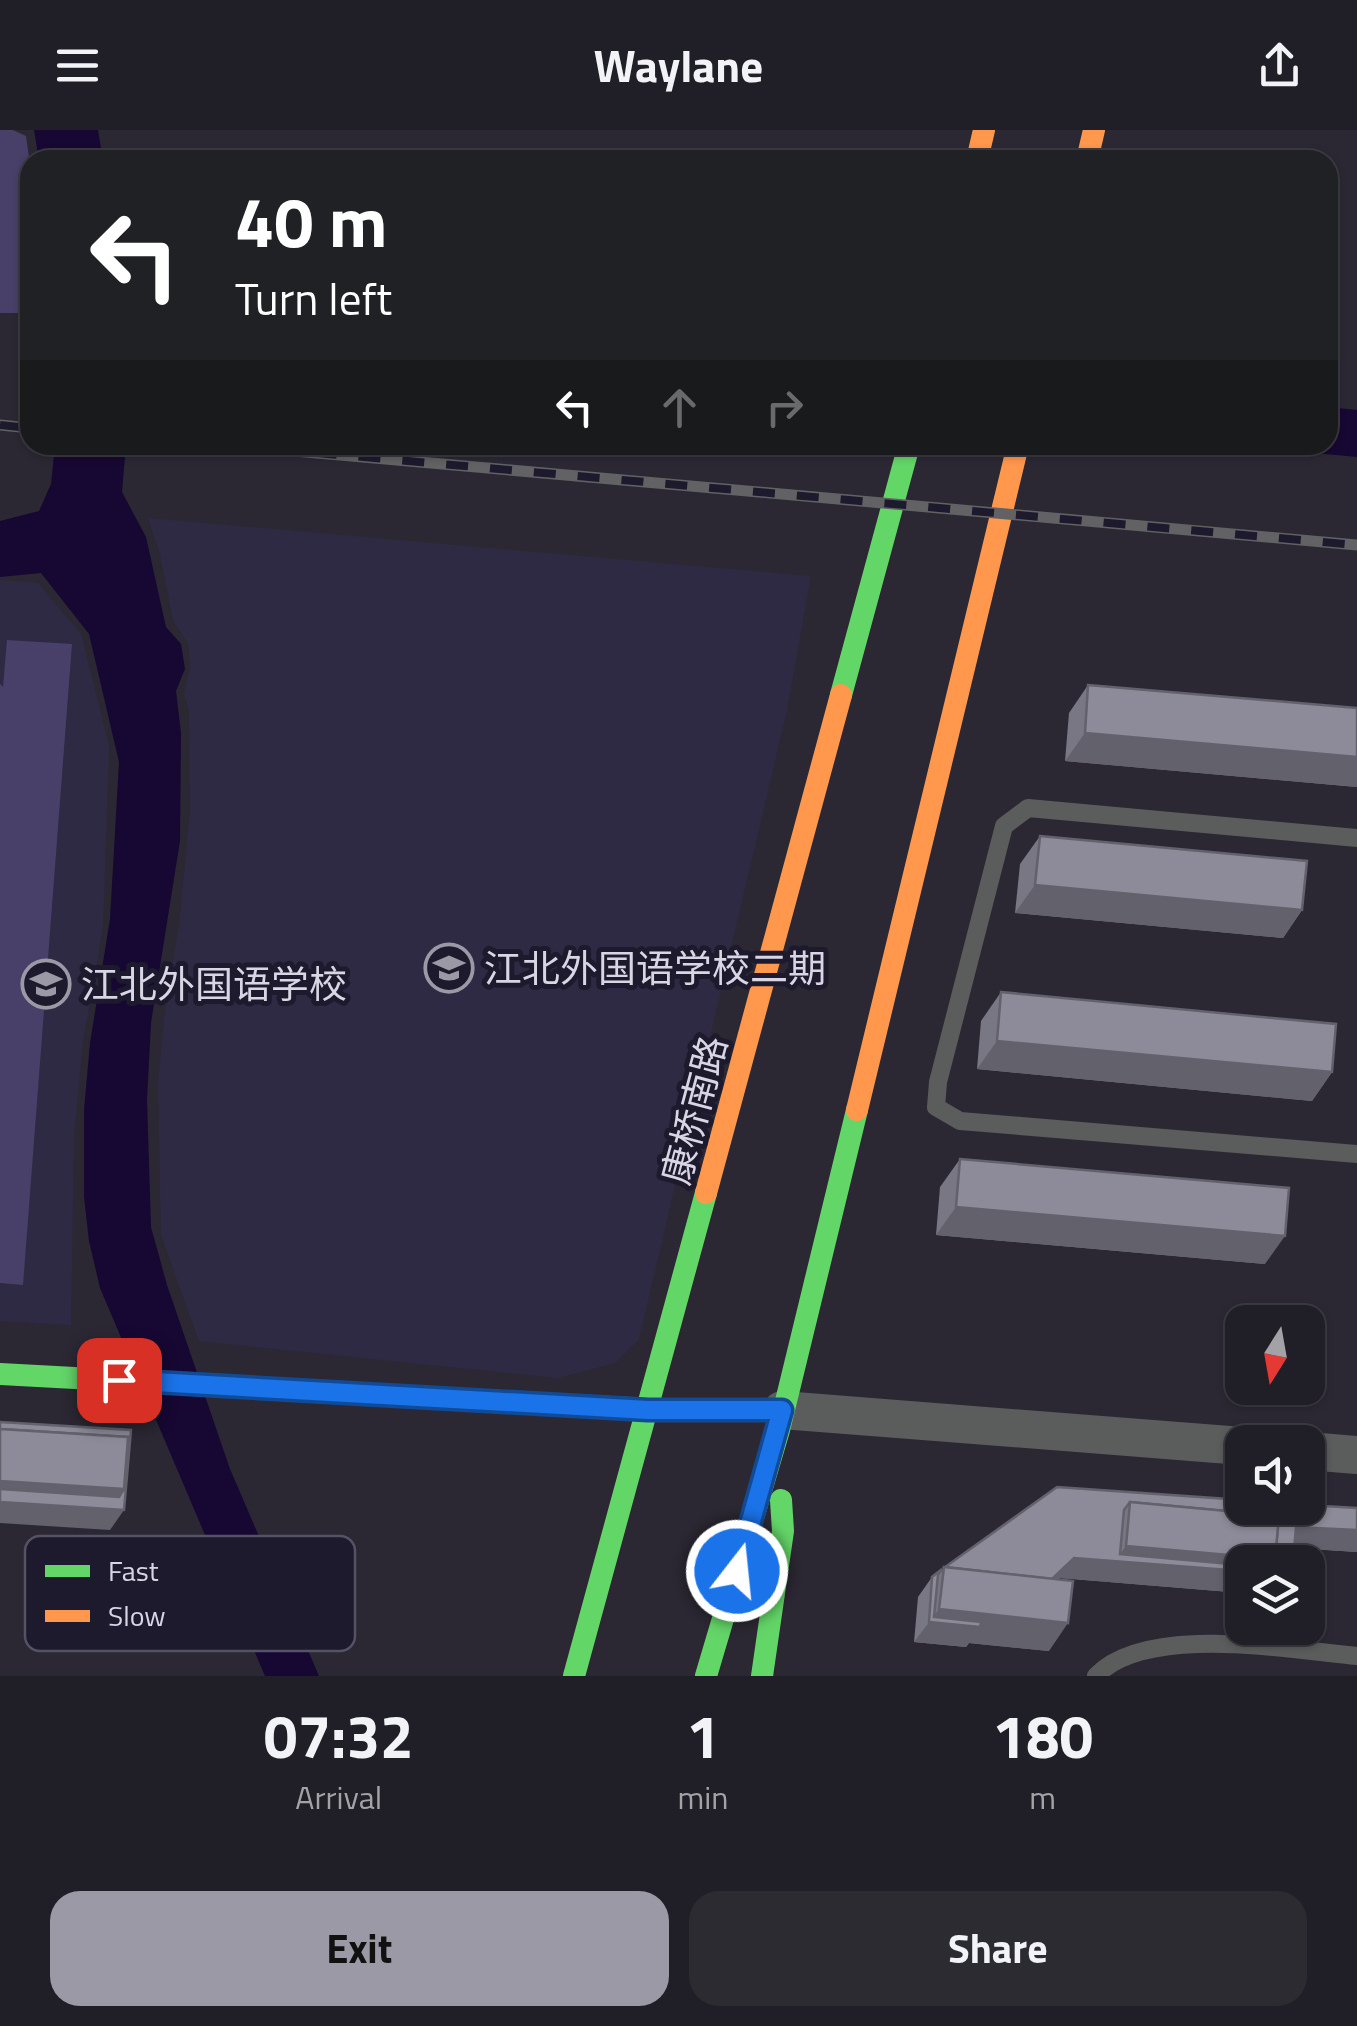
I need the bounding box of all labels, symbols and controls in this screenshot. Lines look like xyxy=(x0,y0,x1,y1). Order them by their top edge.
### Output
text: Waylane xyxy=(594,31,763,99)
icon: menu xyxy=(50,38,105,93)
icon: share xyxy=(1252,38,1307,93)
text: 40 m xyxy=(235,168,388,274)
icon: left xyxy=(70,190,200,320)
text: Turn left xyxy=(235,264,392,332)
icon: left xyxy=(547,380,602,435)
icon: ahead xyxy=(652,380,707,435)
icon: right xyxy=(757,380,812,435)
place label: 江北外国语学校二期 xyxy=(484,939,826,997)
school or university icon: 江北外国语学校二期 xyxy=(423,942,475,994)
place label: 江北外国语学校 xyxy=(81,955,347,1013)
school or university icon: 江北外国语学校 xyxy=(20,958,72,1010)
street label: 康桥南路 xyxy=(646,1029,742,1191)
north arrow xyxy=(1225,1305,1325,1405)
map controls xyxy=(1225,1305,1325,1645)
pin xyxy=(77,1338,162,1423)
icon: arrive xyxy=(92,1353,147,1408)
button: sound xyxy=(1225,1425,1325,1525)
position arrow xyxy=(685,1519,789,1623)
legend xyxy=(25,1536,355,1651)
button: layers xyxy=(1225,1545,1325,1645)
text: Fast xyxy=(108,1549,159,1592)
text: Slow xyxy=(108,1594,166,1637)
text: 07:32 xyxy=(264,1690,414,1781)
text: 1 xyxy=(686,1690,720,1781)
text: 180 xyxy=(992,1690,1093,1781)
text: Arrival xyxy=(295,1773,382,1821)
text: min xyxy=(677,1773,728,1821)
text: m xyxy=(1029,1773,1056,1821)
button: Exit xyxy=(50,1891,669,2006)
button: Share xyxy=(689,1891,1307,2006)

